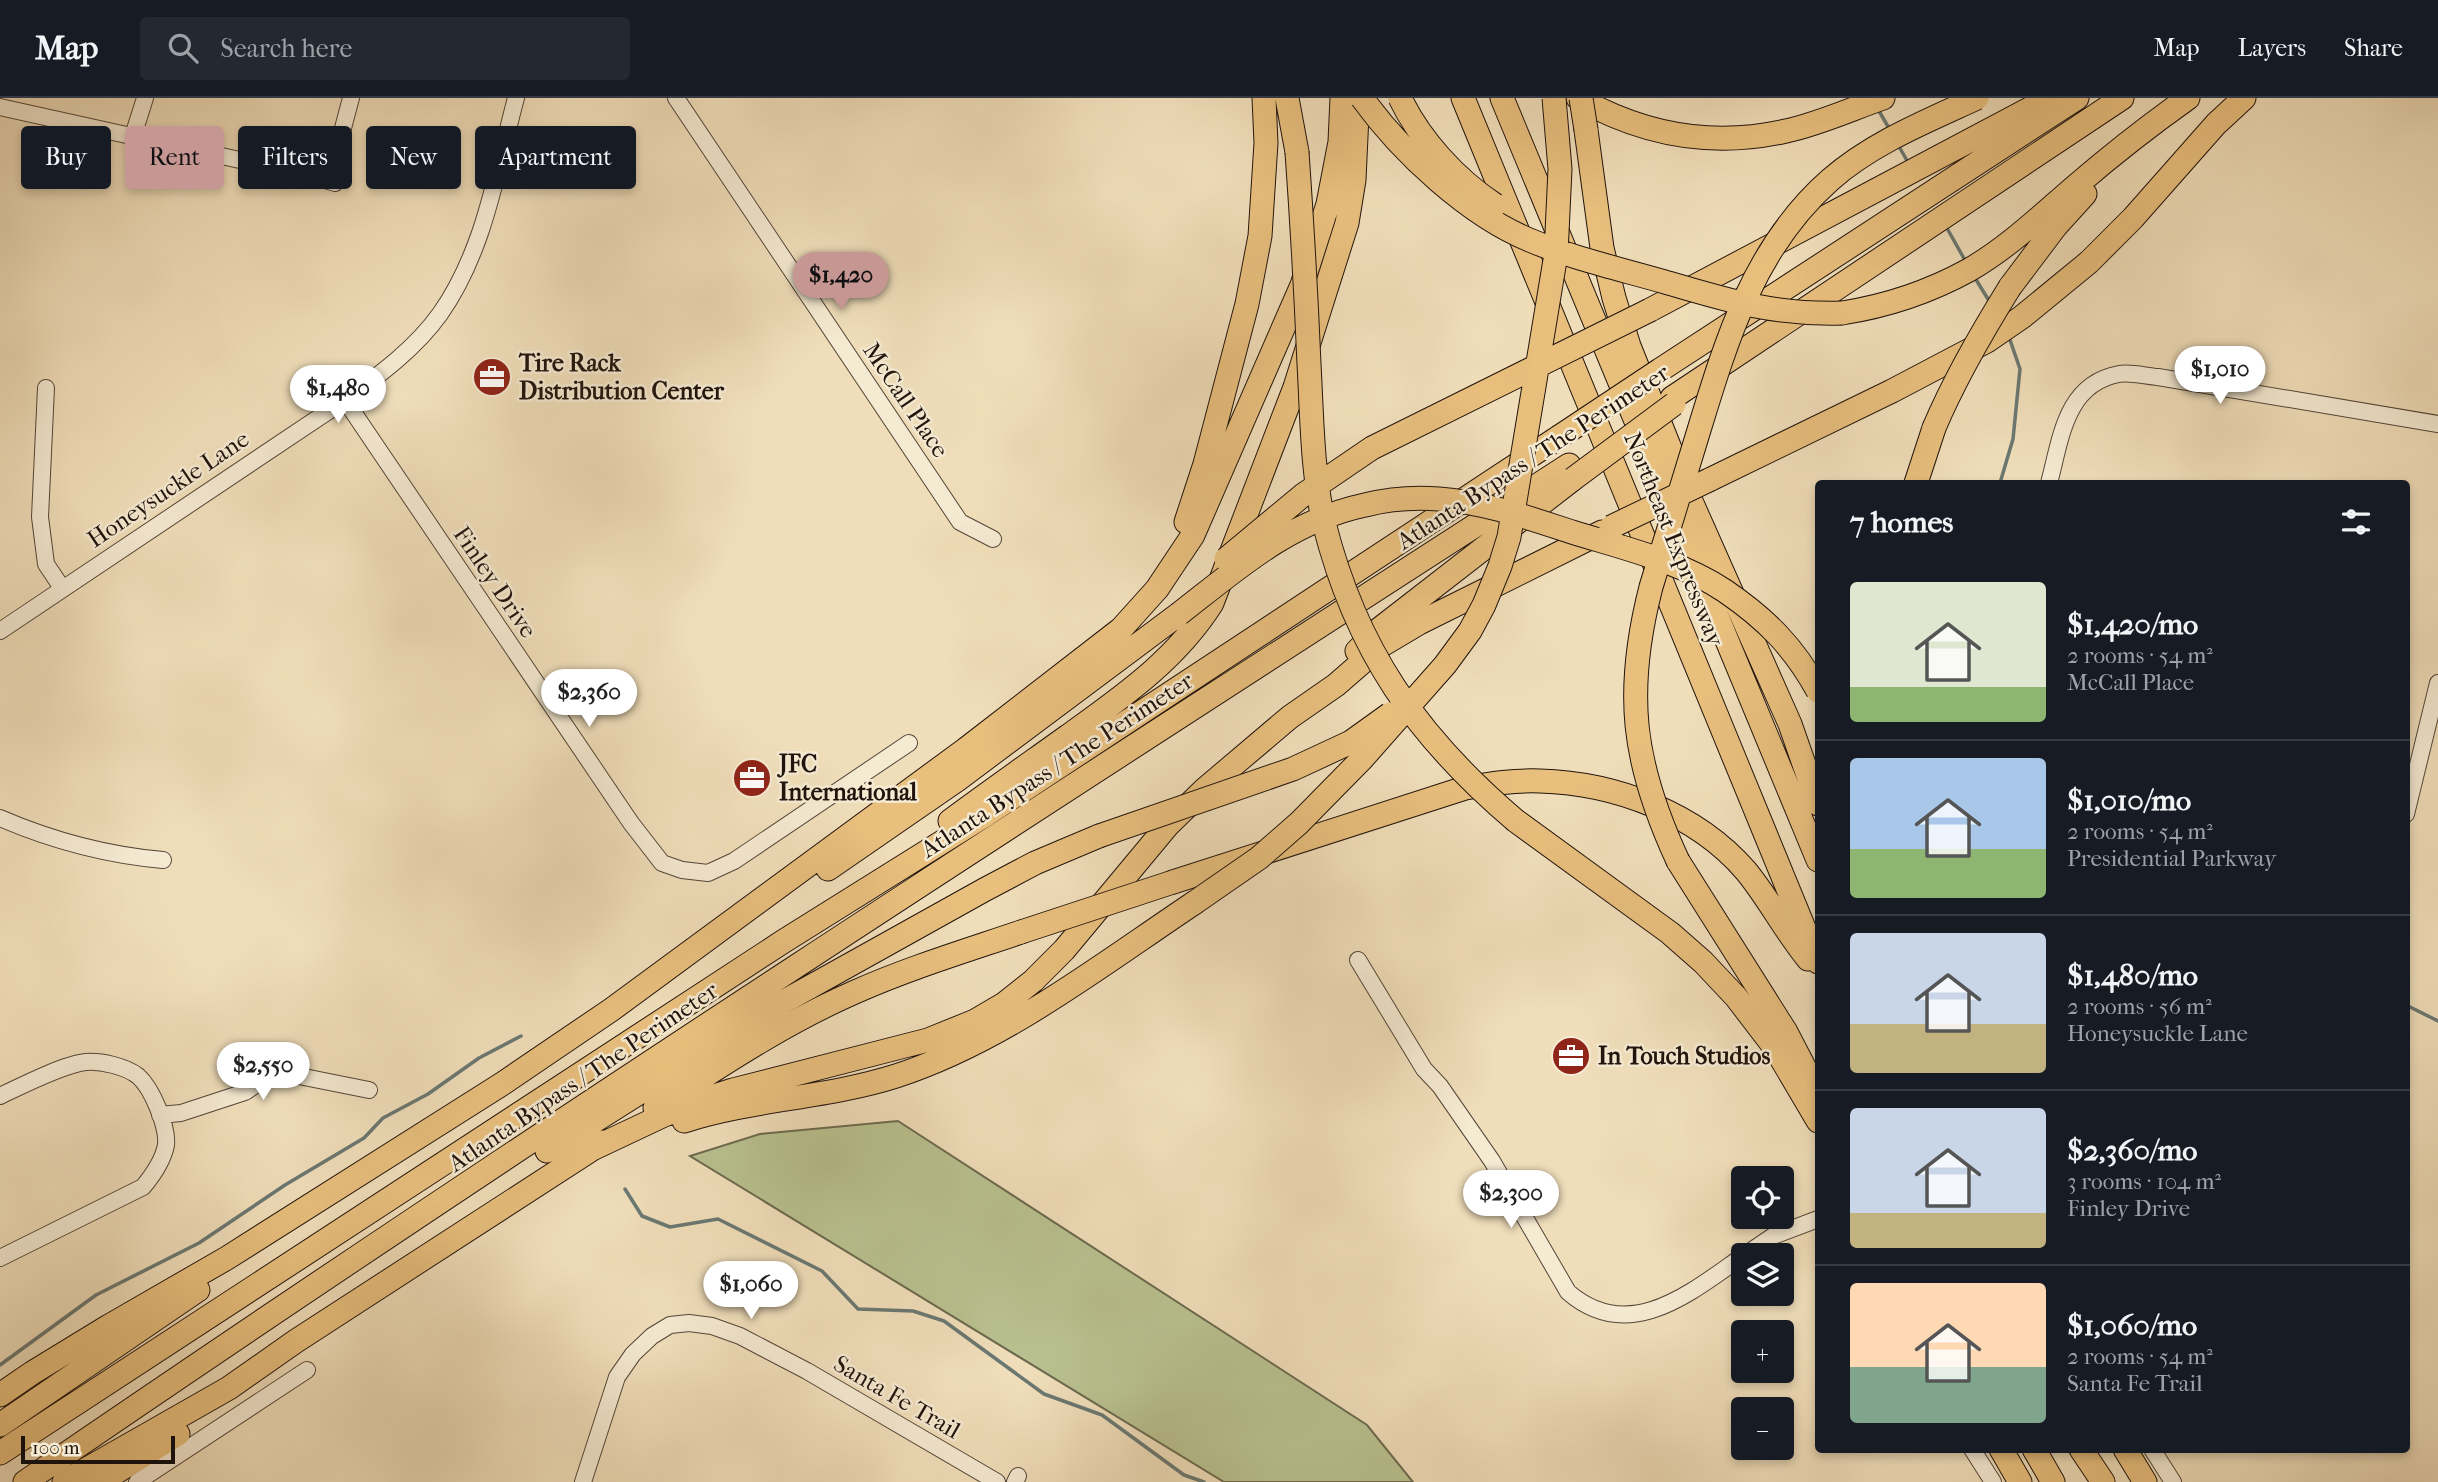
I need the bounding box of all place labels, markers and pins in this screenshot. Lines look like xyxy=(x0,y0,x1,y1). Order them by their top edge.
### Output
pin: $1,420 xyxy=(784,252,898,312)
pin: $1,010 xyxy=(2163,346,2277,406)
place label: Tire Rack Distribution Center xyxy=(518,349,725,405)
office icon: Tire Rack Distribution Center xyxy=(471,356,513,398)
pin: $1,480 xyxy=(281,366,395,425)
pin: $2,360 xyxy=(532,670,646,729)
place label: JFC International xyxy=(777,750,917,806)
office icon: JFC International xyxy=(731,757,773,799)
office icon: In Touch Studios xyxy=(1550,1035,1592,1077)
pin: $2,550 xyxy=(206,1042,320,1102)
place label: In Touch Studios xyxy=(1598,1042,1771,1070)
pin: $2,300 xyxy=(1454,1170,1568,1230)
pin: $1,060 xyxy=(694,1262,808,1321)

